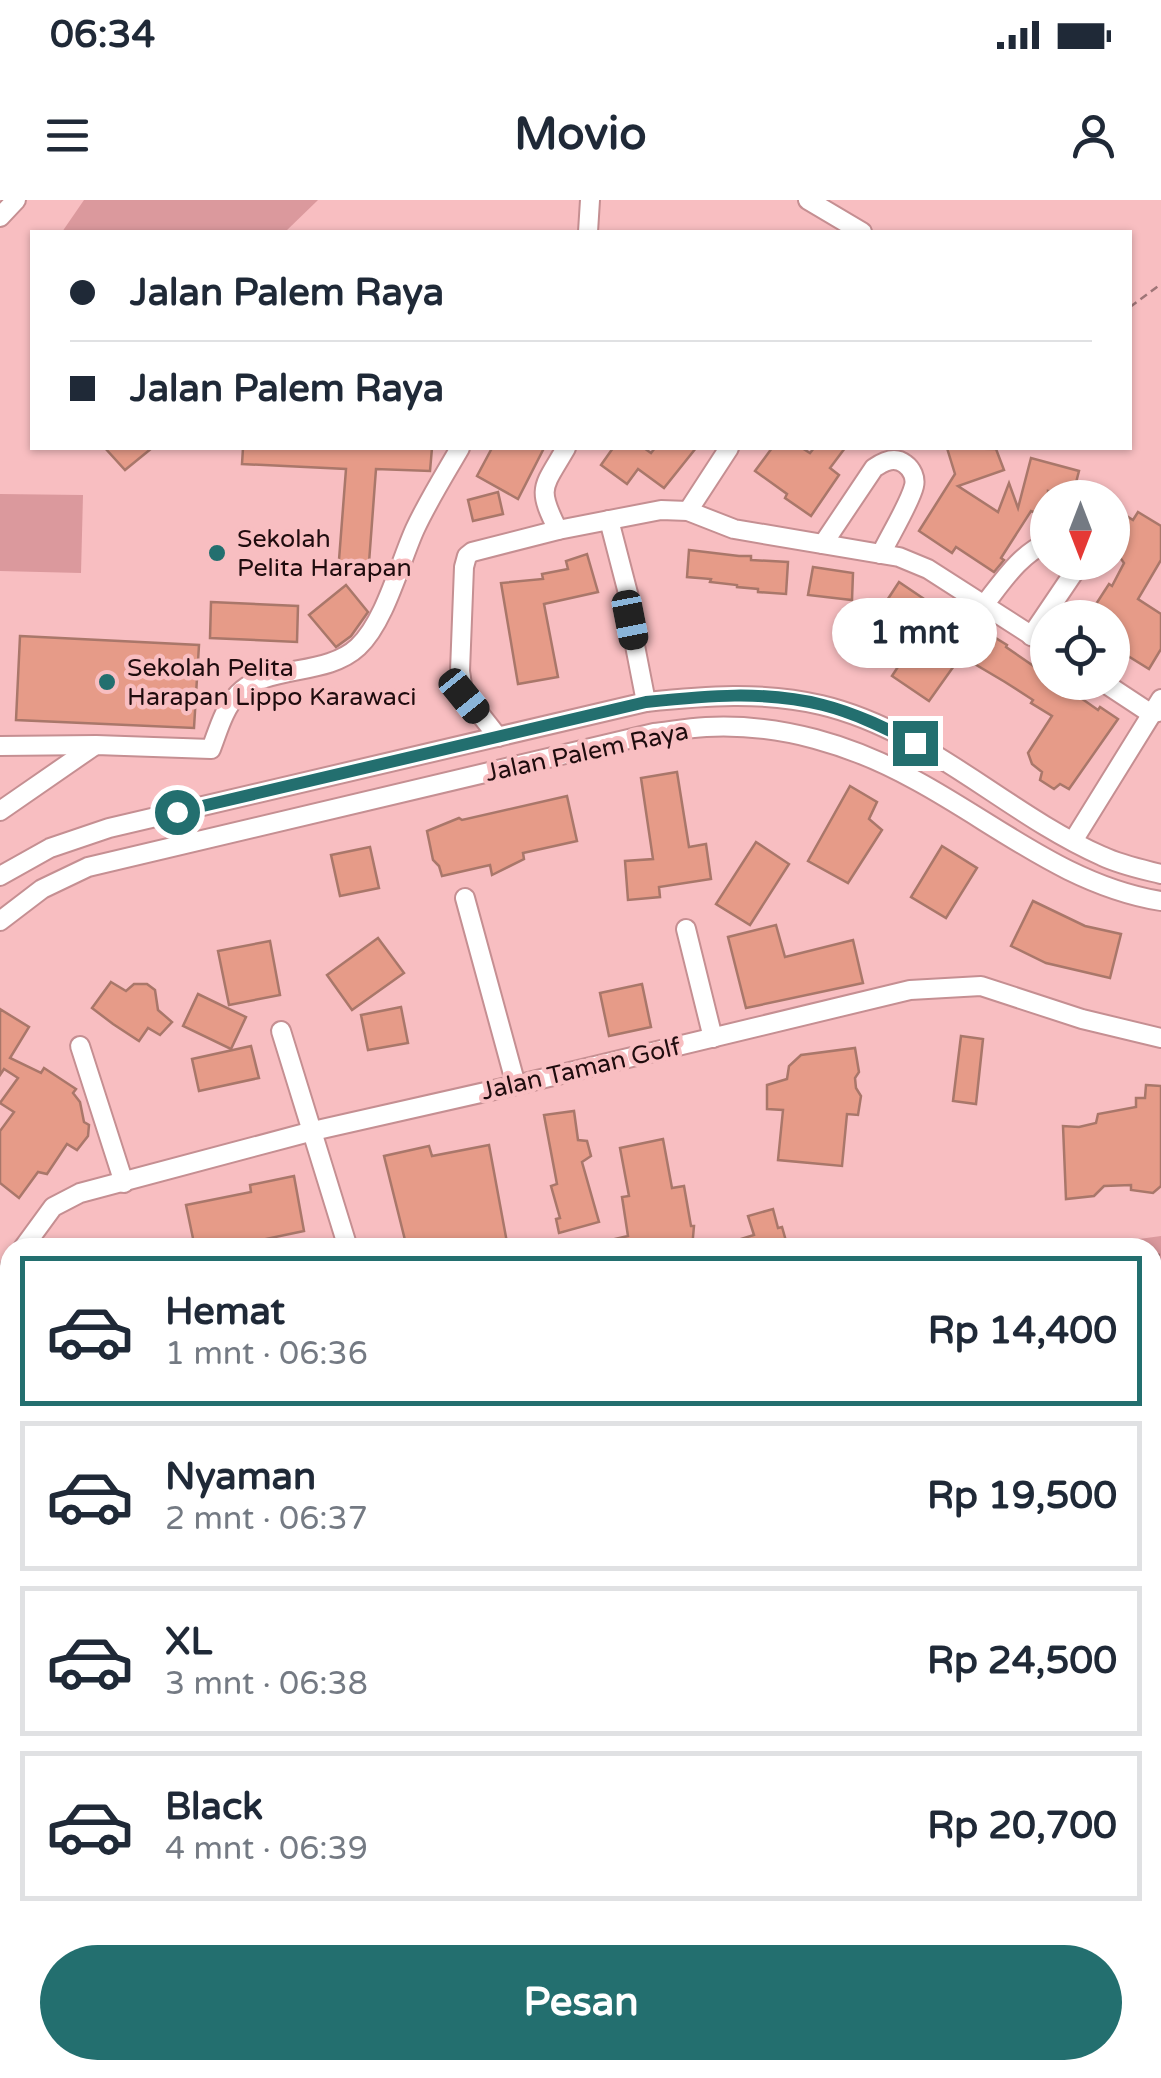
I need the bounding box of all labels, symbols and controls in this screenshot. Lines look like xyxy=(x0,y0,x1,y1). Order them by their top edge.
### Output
text: 06:34 xyxy=(50,12,155,58)
icon: menu xyxy=(40,108,95,163)
text: Movio xyxy=(514,108,647,162)
icon: person xyxy=(1066,108,1121,163)
text: Jalan Palem Raya xyxy=(130,270,444,316)
text: Jalan Palem Raya xyxy=(130,366,444,412)
north arrow xyxy=(1030,480,1130,580)
map controls xyxy=(1030,480,1130,700)
place label: Sekolah Pelita Harapan xyxy=(237,524,412,583)
marker: Sekolah Pelita Harapan xyxy=(206,542,228,564)
car xyxy=(610,588,650,652)
callout: 1 mnt xyxy=(832,598,998,668)
button: locate xyxy=(1030,600,1130,700)
text: 1 mnt xyxy=(870,614,959,652)
place label: Sekolah Pelita Harapan Lippo Karawaci xyxy=(127,653,416,712)
car xyxy=(433,663,495,729)
marker: Sekolah Pelita Harapan Lippo Karawaci xyxy=(96,671,118,693)
street label: Jalan Palem Raya xyxy=(483,716,691,788)
route end xyxy=(893,721,938,766)
route start xyxy=(155,790,200,835)
street label: Jalan Taman Golf xyxy=(478,1031,684,1107)
icon: car xyxy=(45,1286,135,1376)
text: Hemat xyxy=(165,1289,285,1335)
text: Rp 14,400 xyxy=(928,1308,1117,1354)
text: 1 mnt · 06:36 xyxy=(165,1335,368,1373)
icon: car xyxy=(45,1451,135,1541)
text: Nyaman xyxy=(165,1454,316,1500)
text: Rp 19,500 xyxy=(927,1473,1117,1519)
text: 2 mnt · 06:37 xyxy=(165,1500,368,1538)
icon: car xyxy=(45,1616,135,1706)
text: XL xyxy=(165,1619,212,1665)
text: Rp 24,500 xyxy=(927,1638,1117,1684)
text: 3 mnt · 06:38 xyxy=(165,1665,368,1703)
icon: car xyxy=(45,1781,135,1871)
text: Black xyxy=(165,1784,263,1830)
text: Rp 20,700 xyxy=(927,1803,1117,1849)
text: 4 mnt · 06:39 xyxy=(165,1830,368,1868)
button: Pesan xyxy=(40,1945,1122,2060)

